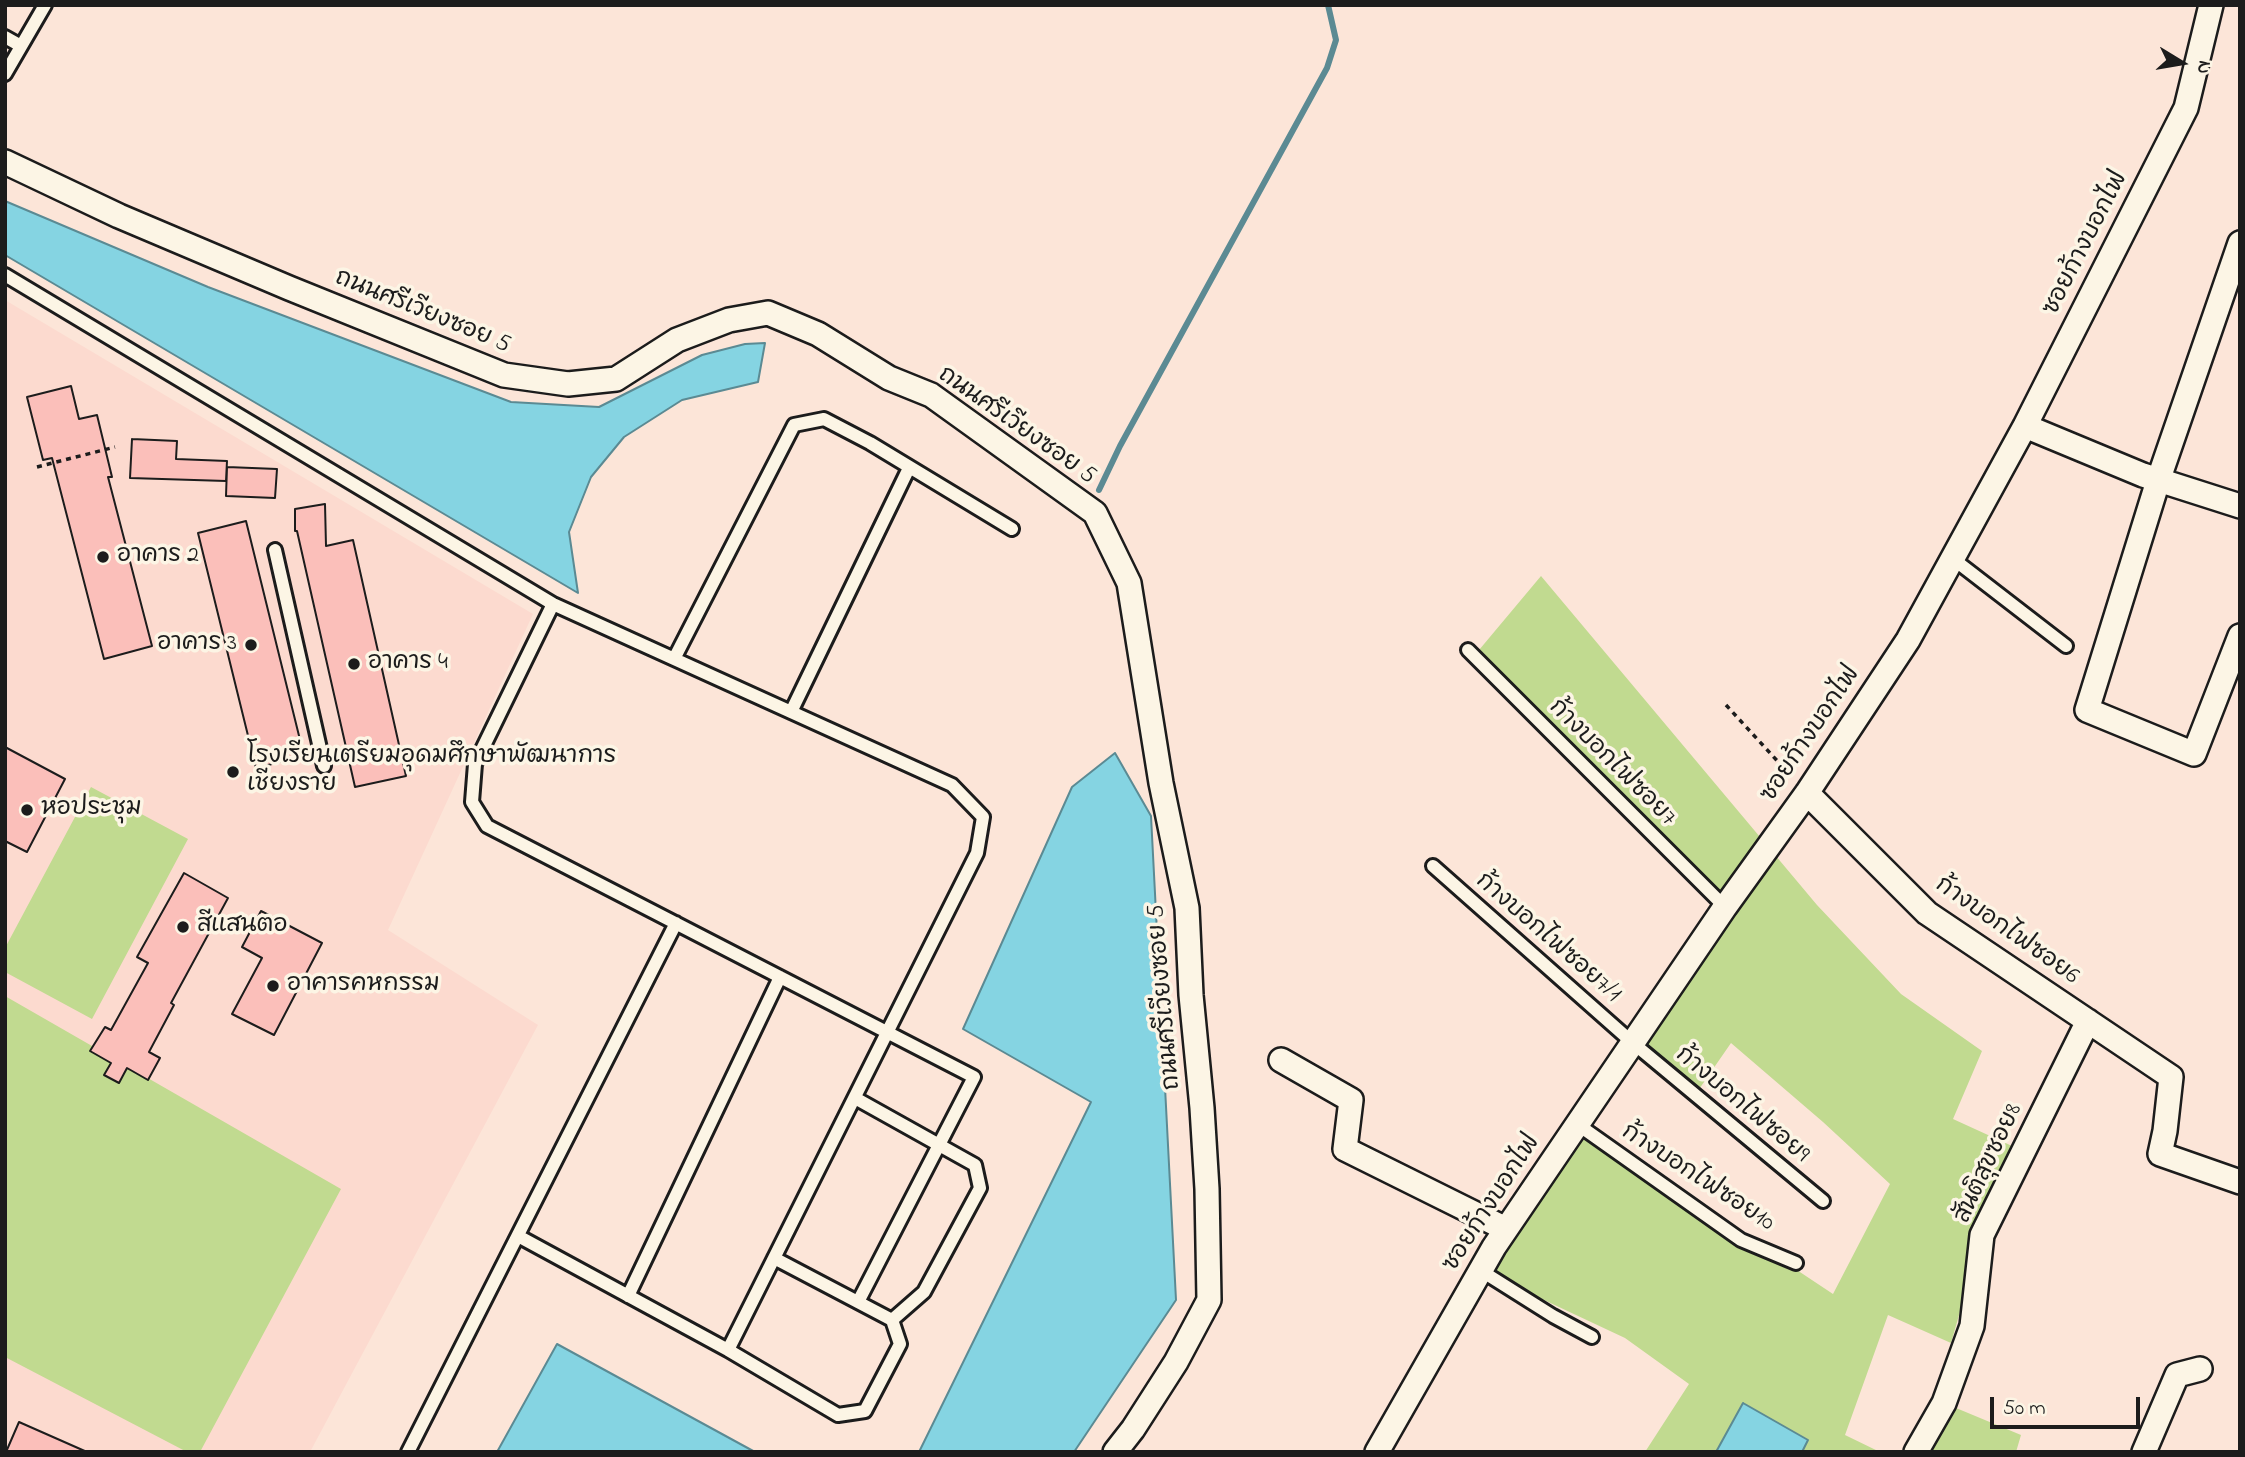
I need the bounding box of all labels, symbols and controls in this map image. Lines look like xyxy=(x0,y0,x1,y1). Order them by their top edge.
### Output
north arrow xyxy=(2147,28,2217,98)
text: N xyxy=(2189,58,2218,76)
street label: ซอยก้างบอกไฟ xyxy=(2038,167,2136,321)
street label: ถนนศรีเวียงซอย 5 xyxy=(330,265,514,361)
street label: ถนนศรีเวียงซอย 5 xyxy=(931,362,1101,492)
place label: อาคาร 2 xyxy=(117,543,199,571)
marker: อาคาร 2 xyxy=(95,549,111,565)
place label: อาคาร 3 xyxy=(157,631,237,659)
marker: อาคาร 3 xyxy=(243,637,259,653)
place label: อาคาร 4 xyxy=(368,650,448,678)
marker: อาคาร 4 xyxy=(346,656,362,672)
street label: ซอยก้างบอกไฟ xyxy=(1756,662,1868,808)
street label: ก้างบอกไฟซอย7 xyxy=(1541,694,1681,834)
place label: โรงเรียนเตรียมอุดมศึกษาพัฒนาการ เชียงราย xyxy=(247,744,616,800)
marker: โรงเรียนเตรียมอุดมศึกษาพัฒนาการ เชียงราย xyxy=(225,764,241,780)
place label: หอประชุม xyxy=(41,796,142,824)
marker: หอประชุม xyxy=(19,802,35,818)
street label: ก้างบอกไฟซอย7/1 xyxy=(1468,868,1626,1010)
street label: ก้างบอกไฟซอย6 xyxy=(1928,872,2084,992)
street label: ถนนศรีเวียงซอย 5 xyxy=(1144,903,1188,1091)
place label: สีแสนตอ xyxy=(197,913,288,941)
marker: สีแสนตอ xyxy=(175,919,191,935)
place label: อาคารคหกรรม xyxy=(287,972,440,1000)
marker: อาคารคหกรรม xyxy=(265,978,281,994)
street label: ก้างบอกไฟซอย9 xyxy=(1668,1042,1814,1170)
street label: สันติสุขซอย8 xyxy=(1950,1100,2030,1228)
street label: ก้างบอกไฟซอย10 xyxy=(1615,1119,1779,1239)
street label: ซอยก้างบอกไฟ xyxy=(1438,1130,1548,1278)
scale bar xyxy=(1993,1384,2144,1428)
text: 50 m xyxy=(2003,1394,2046,1424)

